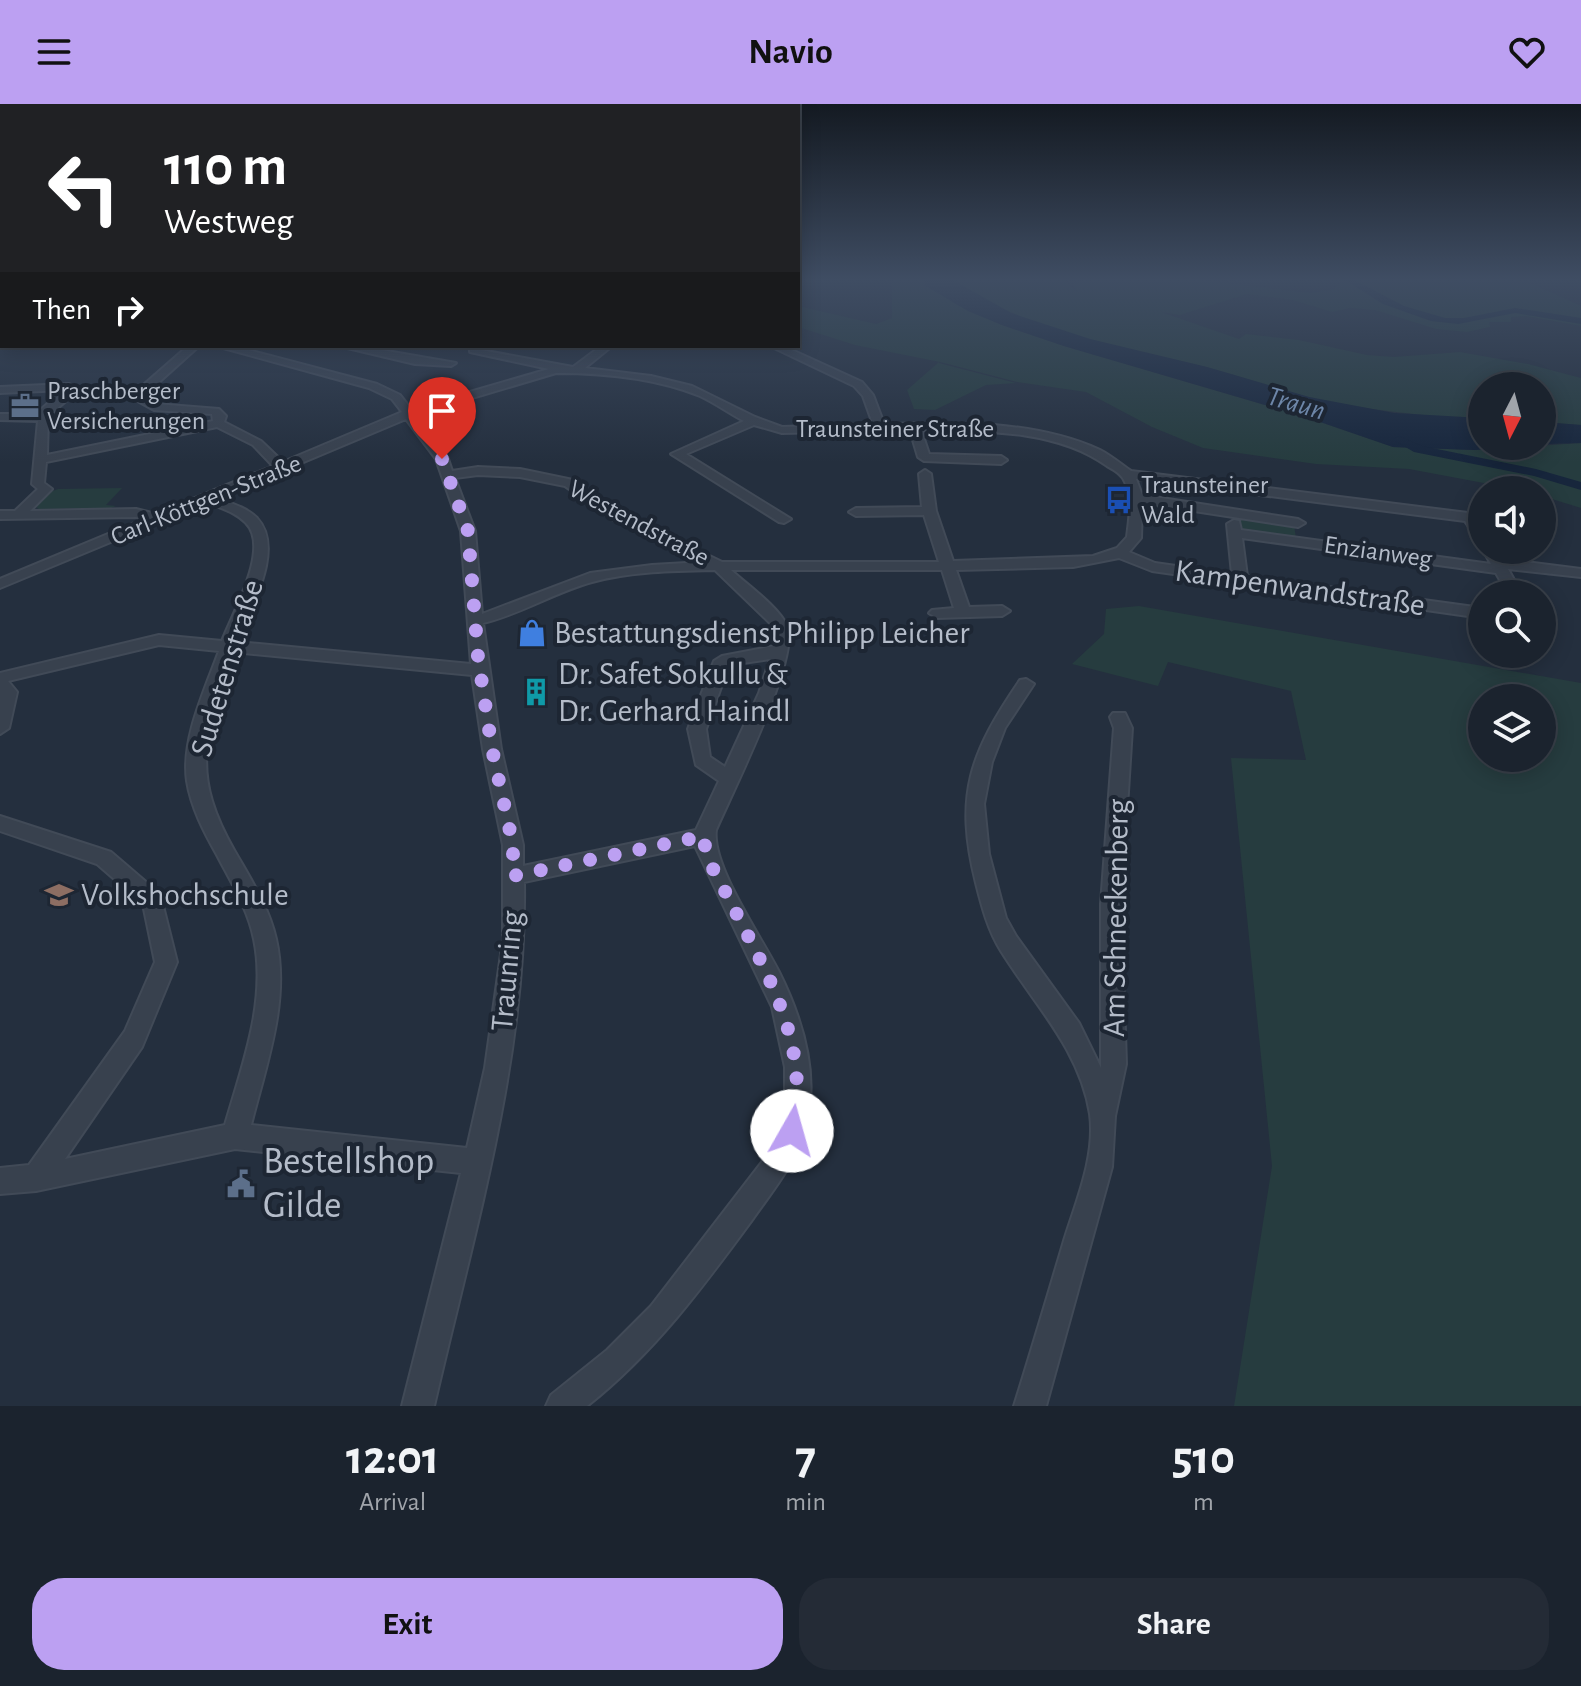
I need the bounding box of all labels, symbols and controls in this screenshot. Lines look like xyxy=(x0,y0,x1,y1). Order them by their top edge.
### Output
icon: menu xyxy=(32,30,76,74)
icon: heart xyxy=(1505,30,1549,74)
text: Navio xyxy=(748,34,833,70)
icon: left xyxy=(32,136,136,240)
text: 110 m xyxy=(164,139,287,195)
text: Westweg xyxy=(164,204,294,240)
icon: right xyxy=(107,288,151,332)
text: Then xyxy=(32,295,91,325)
north arrow xyxy=(1468,372,1556,460)
map controls xyxy=(1468,372,1556,772)
pin xyxy=(408,377,476,459)
place label: Praschberger Versicherungen xyxy=(47,378,205,434)
water label: Traun xyxy=(1264,382,1328,426)
icon: arrive xyxy=(420,389,464,433)
office icon: Praschberger Versicherungen xyxy=(10,391,40,421)
street label: Traunsteiner Straße xyxy=(796,416,994,442)
street label: Carl-Köttgen-Straße xyxy=(107,450,305,550)
place label: Traunsteiner Wald xyxy=(1141,472,1269,528)
street label: Westendstraße xyxy=(564,475,714,571)
button: sound xyxy=(1468,476,1556,564)
bus stop icon: Traunsteiner Wald xyxy=(1104,485,1134,515)
street label: Enzianweg xyxy=(1322,532,1434,572)
street label: Kampenwandstraße xyxy=(1173,555,1427,621)
street label: Sudetenstraße xyxy=(185,576,269,760)
button: search xyxy=(1468,580,1556,668)
place label: Bestattungsdienst Philipp Leicher xyxy=(554,617,970,649)
shop icon: Bestattungsdienst Philipp Leicher xyxy=(517,618,547,648)
place label: Dr. Safet Sokullu & Dr. Gerhard Haindl xyxy=(558,658,791,727)
building icon: Dr. Safet Sokullu & Dr. Gerhard Haindl xyxy=(521,677,551,707)
button: layers xyxy=(1468,684,1556,772)
street label: Am Schneckenberg xyxy=(1098,798,1134,1037)
place label: Volkshochschule xyxy=(81,879,289,911)
school or university icon: Volkshochschule xyxy=(44,880,74,910)
street label: Traunring xyxy=(486,909,528,1033)
position arrow xyxy=(750,1089,834,1173)
place label: Bestellshop Gilde xyxy=(263,1143,434,1225)
public building icon: Bestellshop Gilde xyxy=(226,1169,256,1199)
text: 12:01 xyxy=(346,1435,439,1483)
text: 7 xyxy=(795,1435,816,1483)
text: 510 xyxy=(1172,1435,1235,1483)
text: Arrival xyxy=(359,1489,426,1515)
text: min xyxy=(785,1489,826,1515)
text: m xyxy=(1193,1489,1214,1515)
button: Exit xyxy=(32,1578,783,1670)
button: Share xyxy=(799,1578,1549,1670)

